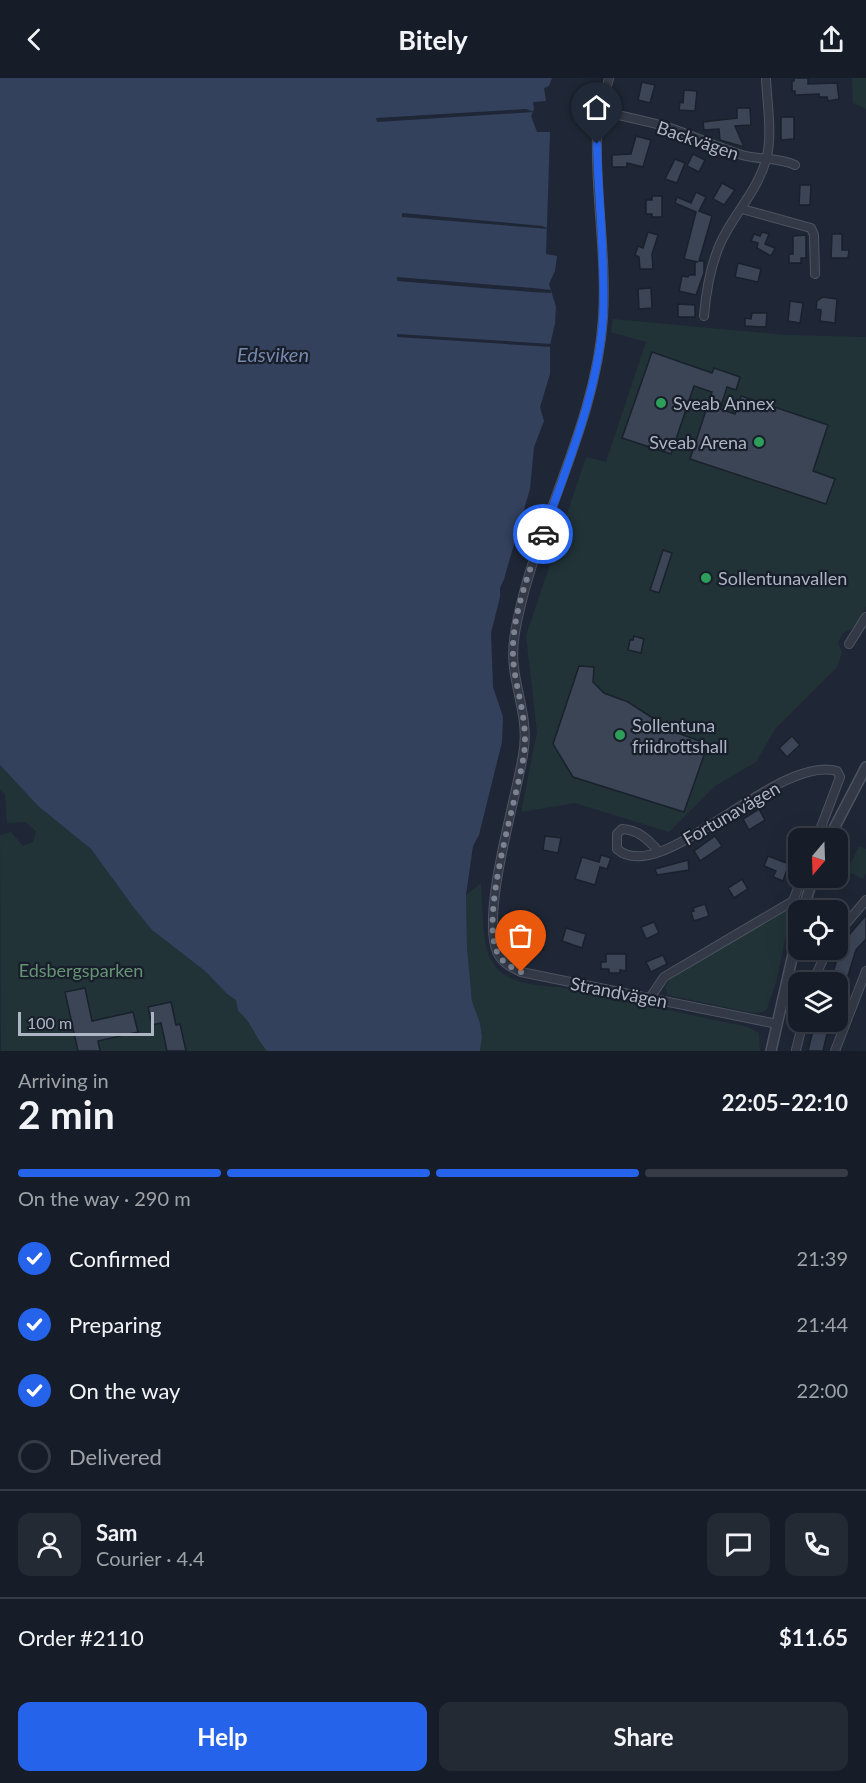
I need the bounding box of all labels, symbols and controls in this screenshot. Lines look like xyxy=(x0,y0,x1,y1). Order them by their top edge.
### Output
icon: back xyxy=(18,23,51,56)
text: Bitely xyxy=(398,23,468,56)
icon: share xyxy=(815,23,848,56)
pin xyxy=(571,82,622,144)
icon: home xyxy=(580,91,613,124)
street label: Backvägen xyxy=(654,116,742,164)
water label: Edsviken xyxy=(237,342,309,366)
place label: Sveab Annex xyxy=(673,392,775,414)
marker: Sveab Annex xyxy=(654,396,668,410)
place label: Sveab Arena xyxy=(649,431,747,453)
marker: Sveab Arena xyxy=(752,435,766,449)
courier xyxy=(513,504,573,564)
icon: car xyxy=(527,518,560,551)
place label: Sollentunavallen xyxy=(718,567,847,589)
marker: Sollentunavallen xyxy=(699,571,713,585)
place label: Sollentuna friidrottshall xyxy=(632,714,727,757)
marker: Sollentuna friidrottshall xyxy=(613,728,627,742)
street label: Fortunavägen xyxy=(679,776,783,850)
north arrow xyxy=(788,828,848,888)
map controls xyxy=(788,828,848,1032)
button: locate xyxy=(788,900,848,960)
pin xyxy=(495,910,546,972)
icon: bag xyxy=(504,919,537,952)
park label: Edsbergsparken xyxy=(19,959,143,981)
street label: Strandvägen xyxy=(569,972,669,1012)
button: layers xyxy=(788,972,848,1032)
scale bar xyxy=(18,1009,154,1037)
text: 100 m xyxy=(27,1013,72,1032)
text: Arriving in xyxy=(18,1068,109,1092)
text: 22:05–22:10 xyxy=(722,1089,848,1116)
text: 2 min xyxy=(18,1091,115,1137)
text: On the way · 290 m xyxy=(18,1186,191,1210)
icon: check xyxy=(18,1242,51,1275)
text: Confirmed xyxy=(69,1245,171,1272)
text: 21:39 xyxy=(797,1246,848,1270)
icon: check xyxy=(18,1308,51,1341)
text: Preparing xyxy=(69,1311,161,1338)
text: 21:44 xyxy=(797,1312,848,1336)
icon: check xyxy=(18,1374,51,1407)
text: On the way xyxy=(69,1377,180,1404)
text: 22:00 xyxy=(797,1378,848,1402)
text: Delivered xyxy=(69,1443,162,1470)
button: person xyxy=(18,1513,81,1576)
button: chat xyxy=(707,1513,770,1576)
button: phone xyxy=(785,1513,848,1576)
text: Sam xyxy=(96,1519,138,1546)
text: Courier · 4.4 xyxy=(96,1546,205,1570)
text: Order #2110 xyxy=(18,1624,144,1651)
text: $11.65 xyxy=(779,1624,848,1651)
button: Help xyxy=(18,1702,427,1771)
button: Share xyxy=(439,1702,848,1771)

